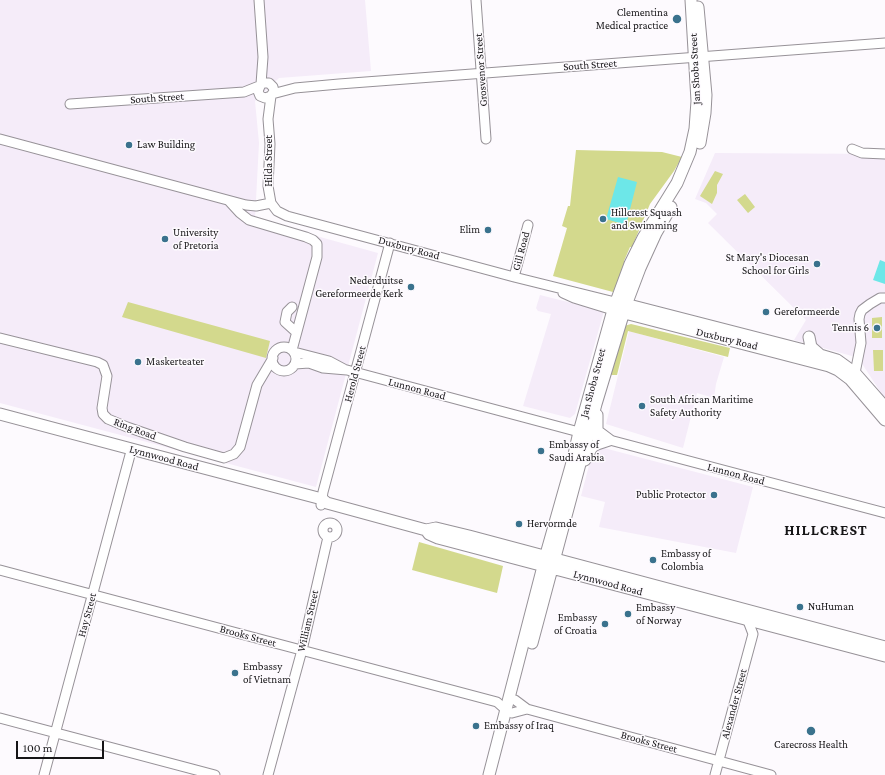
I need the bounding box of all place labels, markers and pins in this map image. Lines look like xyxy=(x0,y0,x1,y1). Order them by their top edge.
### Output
place label: Clementina Medical practice xyxy=(596,6,668,32)
marker: Clementina Medical practice xyxy=(671,13,683,25)
place label: Law Building xyxy=(137,138,195,152)
marker: Law Building xyxy=(124,140,134,150)
place label: Hillcrest Squash and Swimming xyxy=(611,206,682,232)
marker: Hillcrest Squash and Swimming xyxy=(598,214,608,224)
place label: Elim xyxy=(459,223,480,237)
marker: Elim xyxy=(483,225,493,235)
place label: University of Pretoria xyxy=(173,226,219,252)
marker: University of Pretoria xyxy=(160,234,170,244)
place label: St Mary's Diocesan School for Girls xyxy=(726,251,809,277)
marker: St Mary's Diocesan School for Girls xyxy=(812,259,822,269)
place label: Nederduitse Gereformeerde Kerk xyxy=(315,274,403,300)
marker: Nederduitse Gereformeerde Kerk xyxy=(406,282,416,292)
place label: Gereformeerde xyxy=(774,305,840,319)
marker: Gereformeerde xyxy=(761,307,771,317)
place label: Tennis 6 xyxy=(832,321,869,335)
marker: Tennis 6 xyxy=(872,323,882,333)
place label: Maskerteater xyxy=(146,355,204,369)
marker: Maskerteater xyxy=(133,357,143,367)
place label: South African Maritime Safety Authority xyxy=(650,393,753,419)
marker: South African Maritime Safety Authority xyxy=(637,401,647,411)
place label: Embassy of Saudi Arabia xyxy=(549,438,604,464)
marker: Embassy of Saudi Arabia xyxy=(536,446,546,456)
place label: Public Protector xyxy=(636,488,706,502)
marker: Public Protector xyxy=(709,490,719,500)
place label: Hervormde xyxy=(527,517,577,531)
marker: Hervormde xyxy=(514,519,524,529)
place label: Embassy of Colombia xyxy=(661,547,711,573)
marker: Embassy of Colombia xyxy=(648,555,658,565)
place label: NuHuman xyxy=(808,600,854,614)
place label: Embassy of Norway xyxy=(636,601,681,627)
marker: NuHuman xyxy=(795,602,805,612)
marker: Embassy of Norway xyxy=(623,609,633,619)
place label: Embassy of Croatia xyxy=(554,611,597,637)
marker: Embassy of Croatia xyxy=(600,619,610,629)
place label: Embassy of Vietnam xyxy=(243,660,291,686)
marker: Embassy of Vietnam xyxy=(230,668,240,678)
place label: Embassy of Iraq xyxy=(484,719,554,733)
marker: Embassy of Iraq xyxy=(471,721,481,731)
marker: Carecross Health xyxy=(805,725,817,737)
place label: Carecross Health xyxy=(774,738,848,752)

